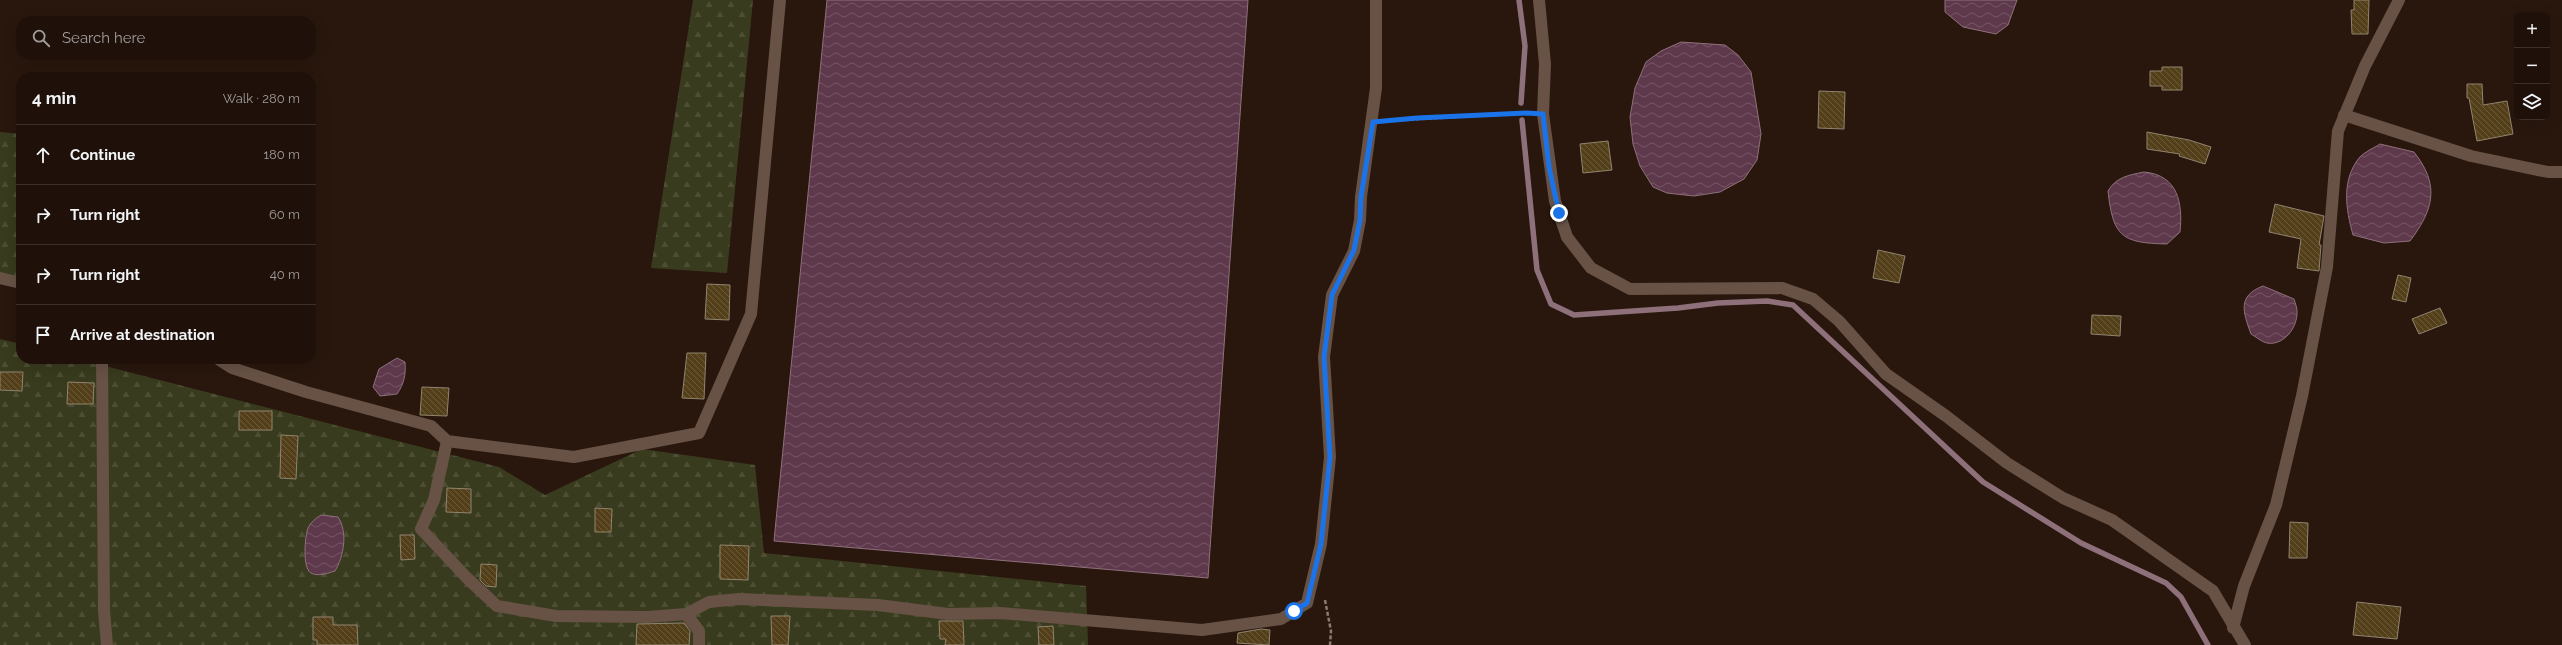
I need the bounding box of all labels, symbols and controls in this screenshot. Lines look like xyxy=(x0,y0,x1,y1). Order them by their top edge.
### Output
map controls xyxy=(2514,12,2550,120)
button: + xyxy=(2514,12,2550,48)
search box xyxy=(16,16,316,60)
icon: search xyxy=(30,27,52,49)
text: Search here xyxy=(62,29,145,47)
button: − xyxy=(2514,48,2550,84)
button: layers xyxy=(2514,84,2550,120)
text: 4 min xyxy=(32,88,76,108)
text: Walk · 280 m xyxy=(223,91,300,106)
icon: ahead xyxy=(32,144,54,166)
text: Continue xyxy=(70,146,135,164)
text: 180 m xyxy=(264,147,300,162)
icon: right xyxy=(32,204,54,226)
route end xyxy=(1550,204,1568,222)
text: Turn right xyxy=(70,206,140,224)
text: 60 m xyxy=(269,207,300,222)
icon: right xyxy=(32,264,54,286)
text: Turn right xyxy=(70,266,140,284)
text: 40 m xyxy=(270,267,300,282)
icon: arrive xyxy=(32,324,54,346)
text: Arrive at destination xyxy=(70,326,215,344)
route start xyxy=(1285,602,1303,620)

